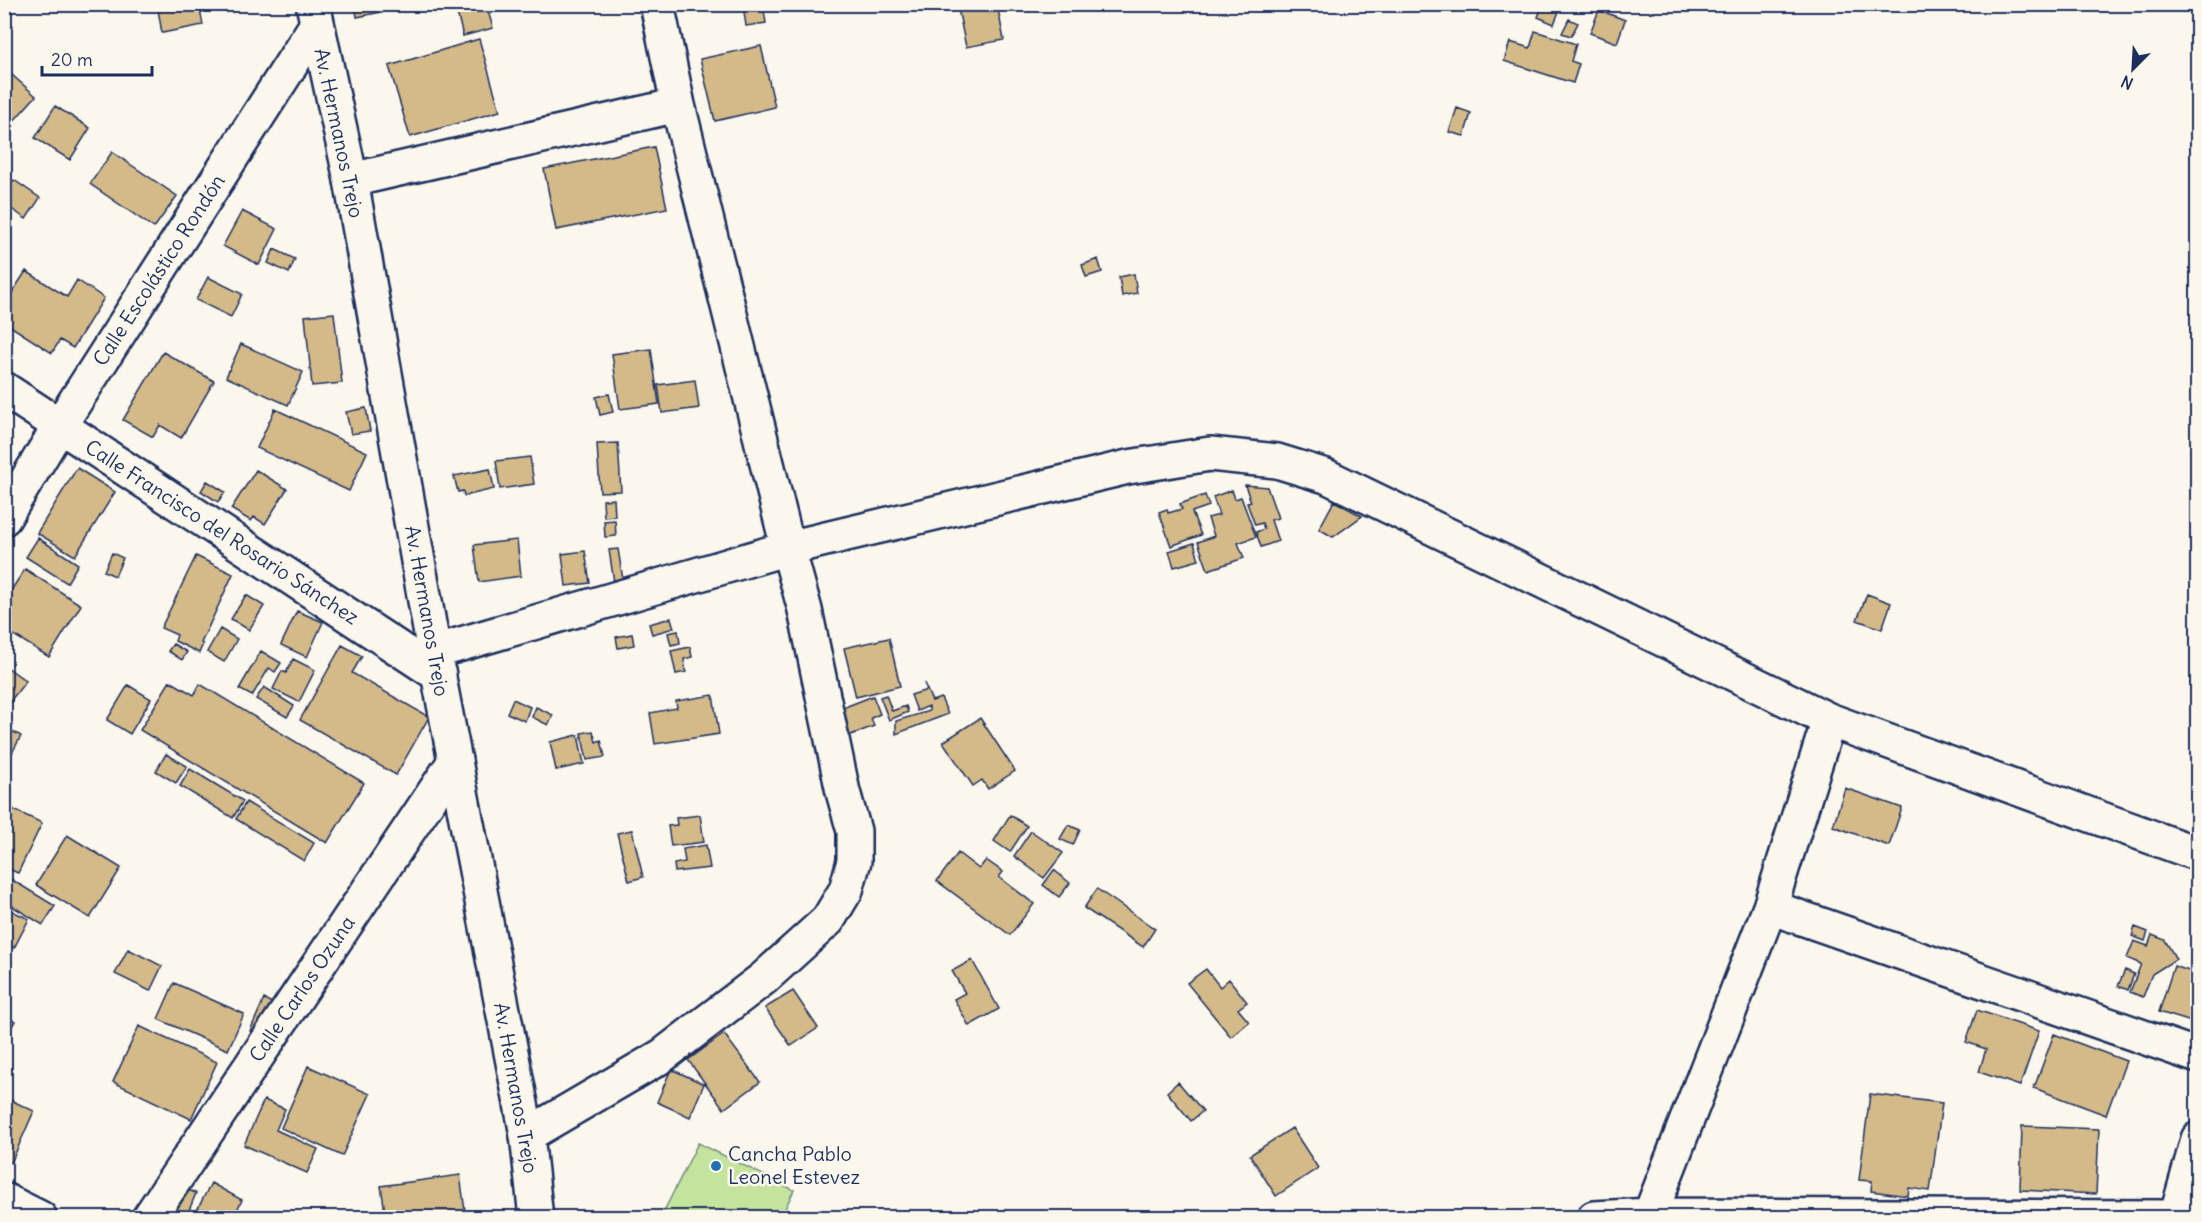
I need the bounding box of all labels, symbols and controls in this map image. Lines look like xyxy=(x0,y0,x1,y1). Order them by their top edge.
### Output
scale bar xyxy=(42,39,152,77)
north arrow xyxy=(2103,39,2163,99)
street label: Av. Hermanos Trejo xyxy=(309,46,370,220)
text: 20 m xyxy=(51,48,93,71)
text: N xyxy=(2118,71,2136,94)
street label: Calle Escolástico Rondón xyxy=(87,169,230,370)
street label: Calle Francisco del Rosario Sánchez xyxy=(81,434,364,629)
street label: Av. Hermanos Trejo xyxy=(400,524,455,698)
street label: Calle Carlos Ozuna xyxy=(243,911,360,1067)
street label: Av. Hermanos Trejo xyxy=(489,1001,544,1175)
place label: Cancha Pablo Leonel Estevez xyxy=(728,1141,860,1189)
marker: Cancha Pablo Leonel Estevez xyxy=(709,1159,723,1173)

